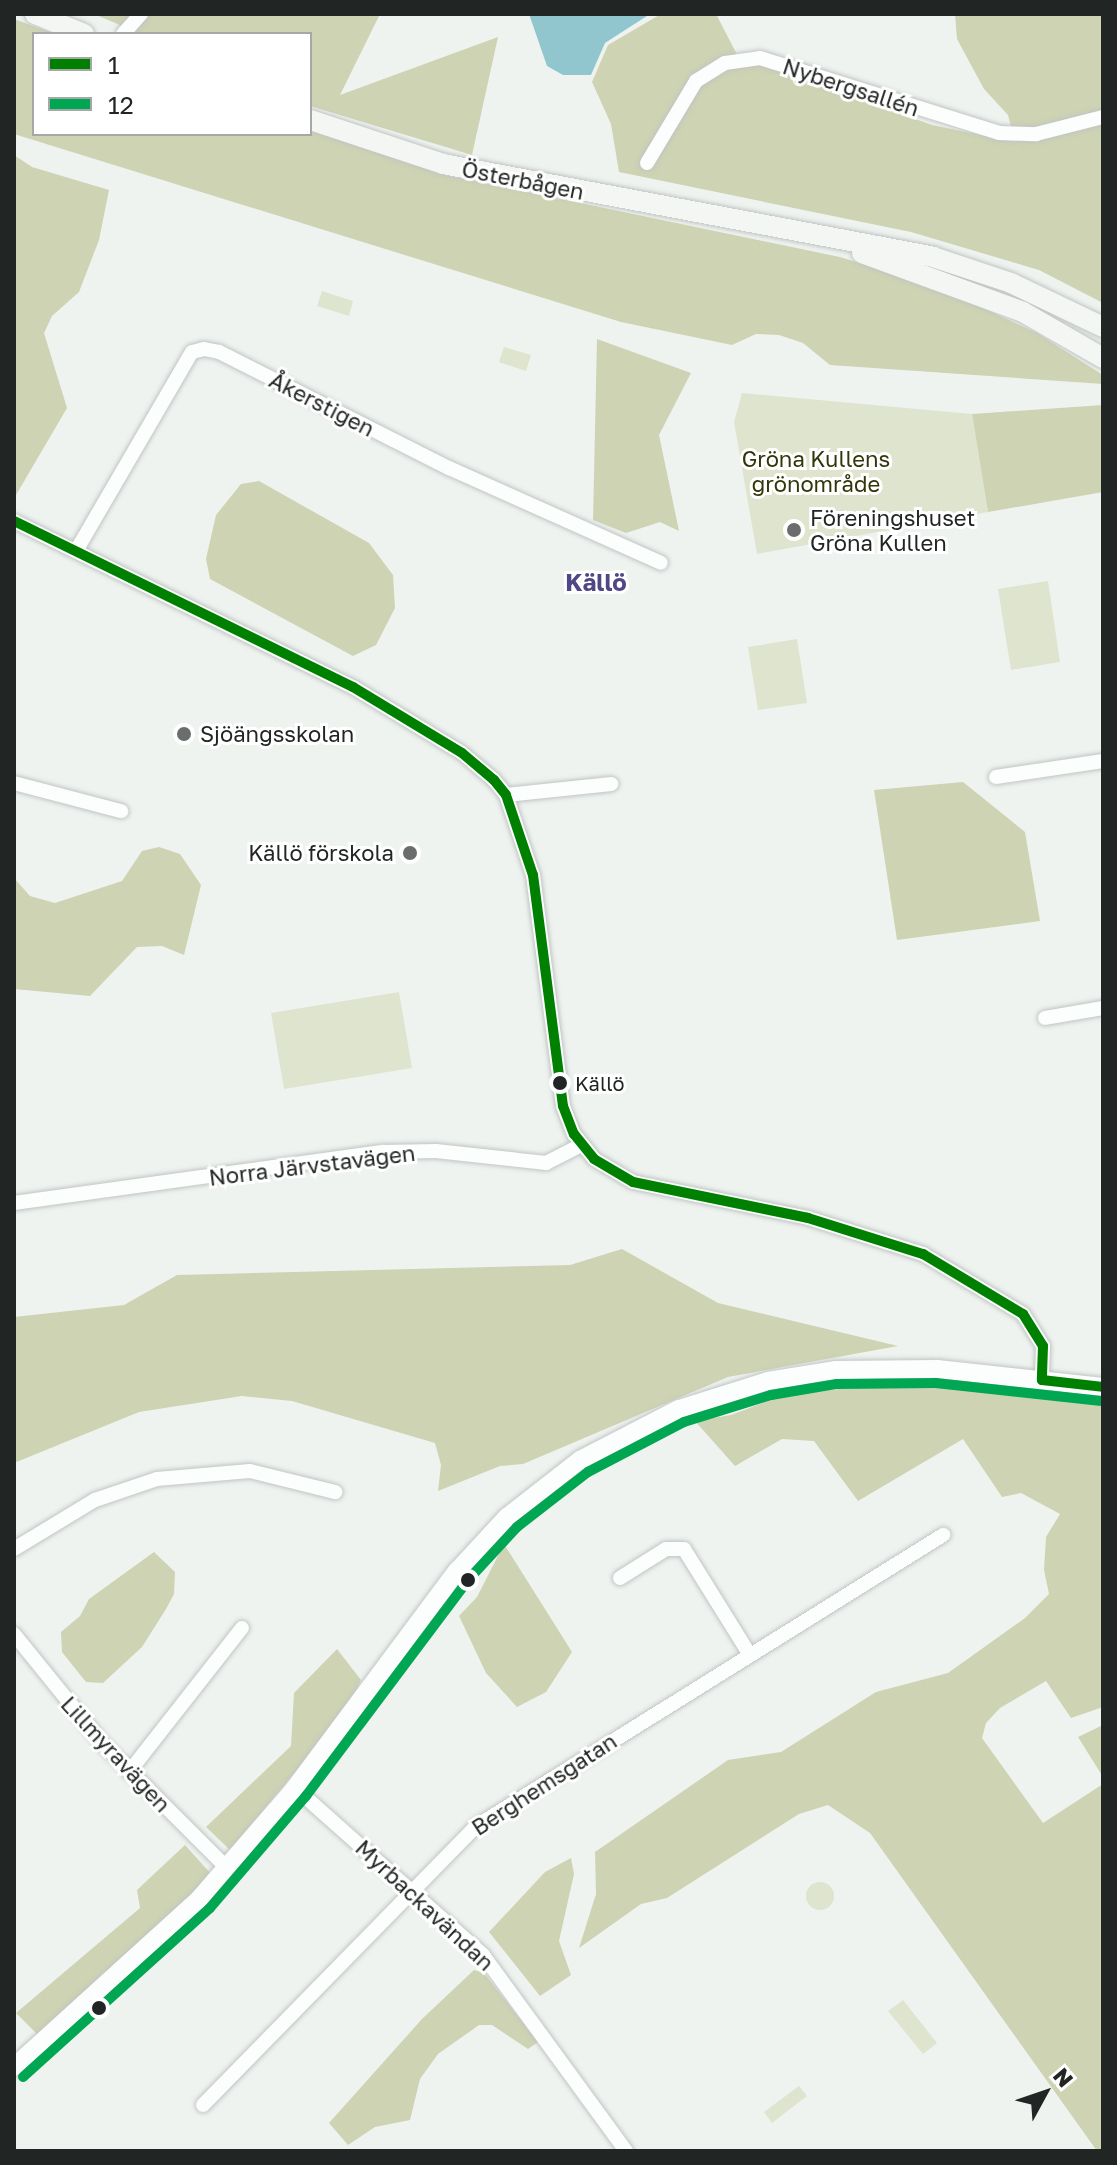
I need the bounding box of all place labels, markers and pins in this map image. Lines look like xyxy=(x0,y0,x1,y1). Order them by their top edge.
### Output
place label: Föreningshuset Gröna Kullen xyxy=(810,504,975,556)
marker: Föreningshuset Gröna Kullen xyxy=(785,521,803,539)
place label: Sjöängsskolan xyxy=(200,721,354,747)
marker: Sjöängsskolan xyxy=(175,725,193,743)
place label: Källö förskola xyxy=(248,840,394,866)
marker: Källö förskola xyxy=(401,844,419,862)
place label: Källö xyxy=(575,1071,624,1095)
marker: Källö xyxy=(552,1075,568,1091)
unlabelled marker xyxy=(460,1572,476,1588)
unlabelled marker xyxy=(91,2000,107,2016)

